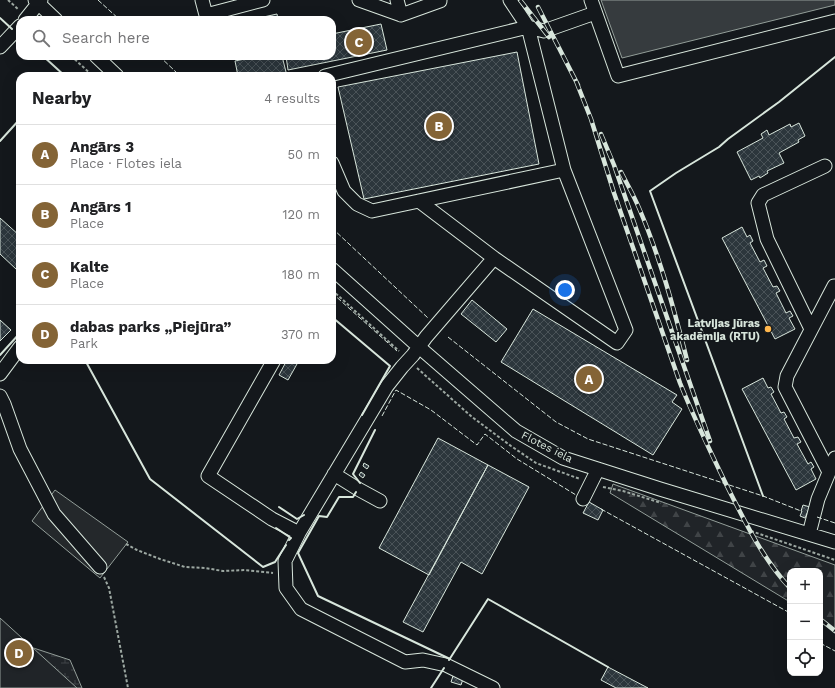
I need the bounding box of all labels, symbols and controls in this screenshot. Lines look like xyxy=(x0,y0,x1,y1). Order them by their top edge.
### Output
search box xyxy=(16,16,336,60)
icon: search xyxy=(30,27,52,49)
pin: C xyxy=(346,27,372,57)
text: Search here xyxy=(62,29,150,47)
text: Nearby xyxy=(32,88,91,108)
text: 4 results xyxy=(264,91,320,106)
pin: B xyxy=(426,111,452,141)
text: Angārs 3 xyxy=(70,138,134,156)
text: A xyxy=(41,147,49,162)
text: 50 m xyxy=(288,147,320,162)
text: Place · Flotes iela xyxy=(70,156,182,171)
text: Angārs 1 xyxy=(70,198,132,216)
text: B xyxy=(41,207,49,222)
text: 120 m xyxy=(282,207,320,222)
text: Place xyxy=(70,216,104,231)
text: Kalte xyxy=(70,258,109,276)
text: C xyxy=(41,267,49,282)
text: 180 m xyxy=(282,267,320,282)
text: Place xyxy=(70,276,104,291)
your location xyxy=(555,280,575,300)
place label: Latvijas jūras akadēmija (RTU) xyxy=(670,317,760,343)
text: dabas parks „Piejūra” xyxy=(70,318,231,336)
marker: Latvijas jūras akadēmija (RTU) xyxy=(763,324,773,334)
text: D xyxy=(40,327,50,342)
text: 370 m xyxy=(281,327,320,342)
text: Park xyxy=(70,336,98,351)
pin: A xyxy=(576,364,602,394)
street label: Flotes iela xyxy=(519,429,575,465)
map controls xyxy=(787,568,823,676)
button: + xyxy=(787,568,823,604)
button: − xyxy=(787,604,823,640)
pin: D xyxy=(6,638,32,668)
button: locate xyxy=(787,640,823,676)

